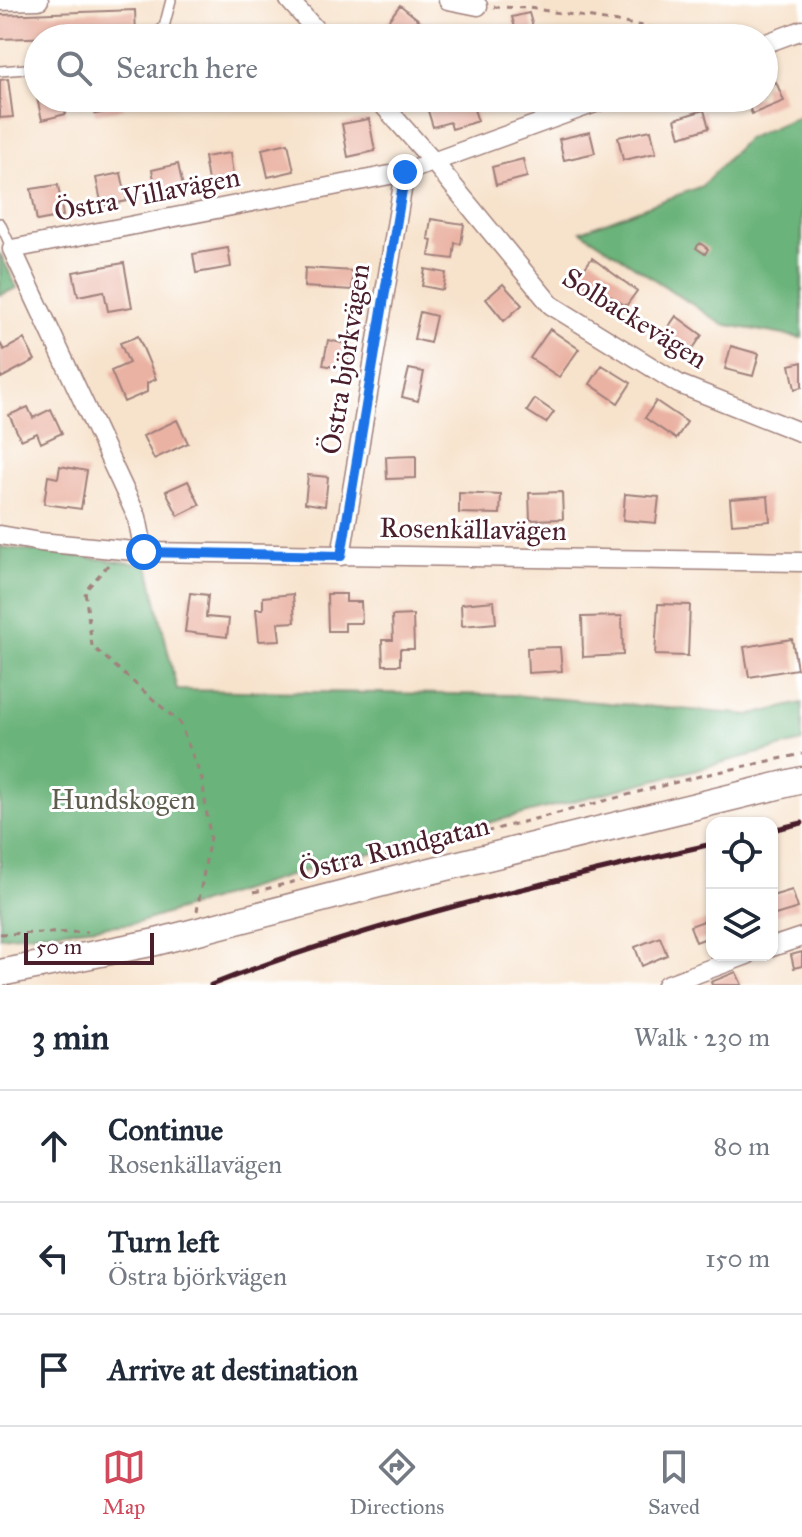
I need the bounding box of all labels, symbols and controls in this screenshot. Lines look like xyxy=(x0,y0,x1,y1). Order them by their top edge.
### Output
search box xyxy=(24,24,778,112)
icon: search xyxy=(52,46,96,90)
text: Search here xyxy=(116,50,258,86)
route end xyxy=(387,154,423,190)
street label: Östra Villavägen xyxy=(51,159,243,229)
street label: Solbackevägen xyxy=(556,260,714,376)
street label: Östra björkvägen xyxy=(313,261,377,457)
street label: Rosenkällavägen xyxy=(379,510,567,548)
route start xyxy=(126,534,162,570)
park label: Hundskogen xyxy=(50,782,196,817)
street label: Östra Rundgatan xyxy=(295,807,493,889)
map controls xyxy=(706,817,778,961)
button: locate xyxy=(706,817,778,889)
button: layers xyxy=(706,889,778,961)
scale bar xyxy=(24,929,154,965)
text: 50 m xyxy=(36,933,82,960)
text: 3 min xyxy=(32,1017,109,1058)
text: Walk · 230 m xyxy=(634,1021,770,1053)
text: Continue xyxy=(108,1112,223,1148)
icon: ahead xyxy=(32,1124,76,1168)
text: 80 m xyxy=(714,1130,770,1162)
text: Rosenkällavägen xyxy=(108,1148,282,1180)
text: Turn left xyxy=(108,1224,219,1260)
icon: left xyxy=(32,1236,76,1280)
text: 150 m xyxy=(705,1242,770,1274)
text: Östra björkvägen xyxy=(108,1260,287,1292)
icon: arrive xyxy=(32,1348,76,1392)
text: Arrive at destination xyxy=(108,1352,358,1388)
tab: Map xyxy=(102,1445,146,1520)
tab: Directions xyxy=(349,1445,444,1520)
tab: Saved xyxy=(648,1445,700,1520)

